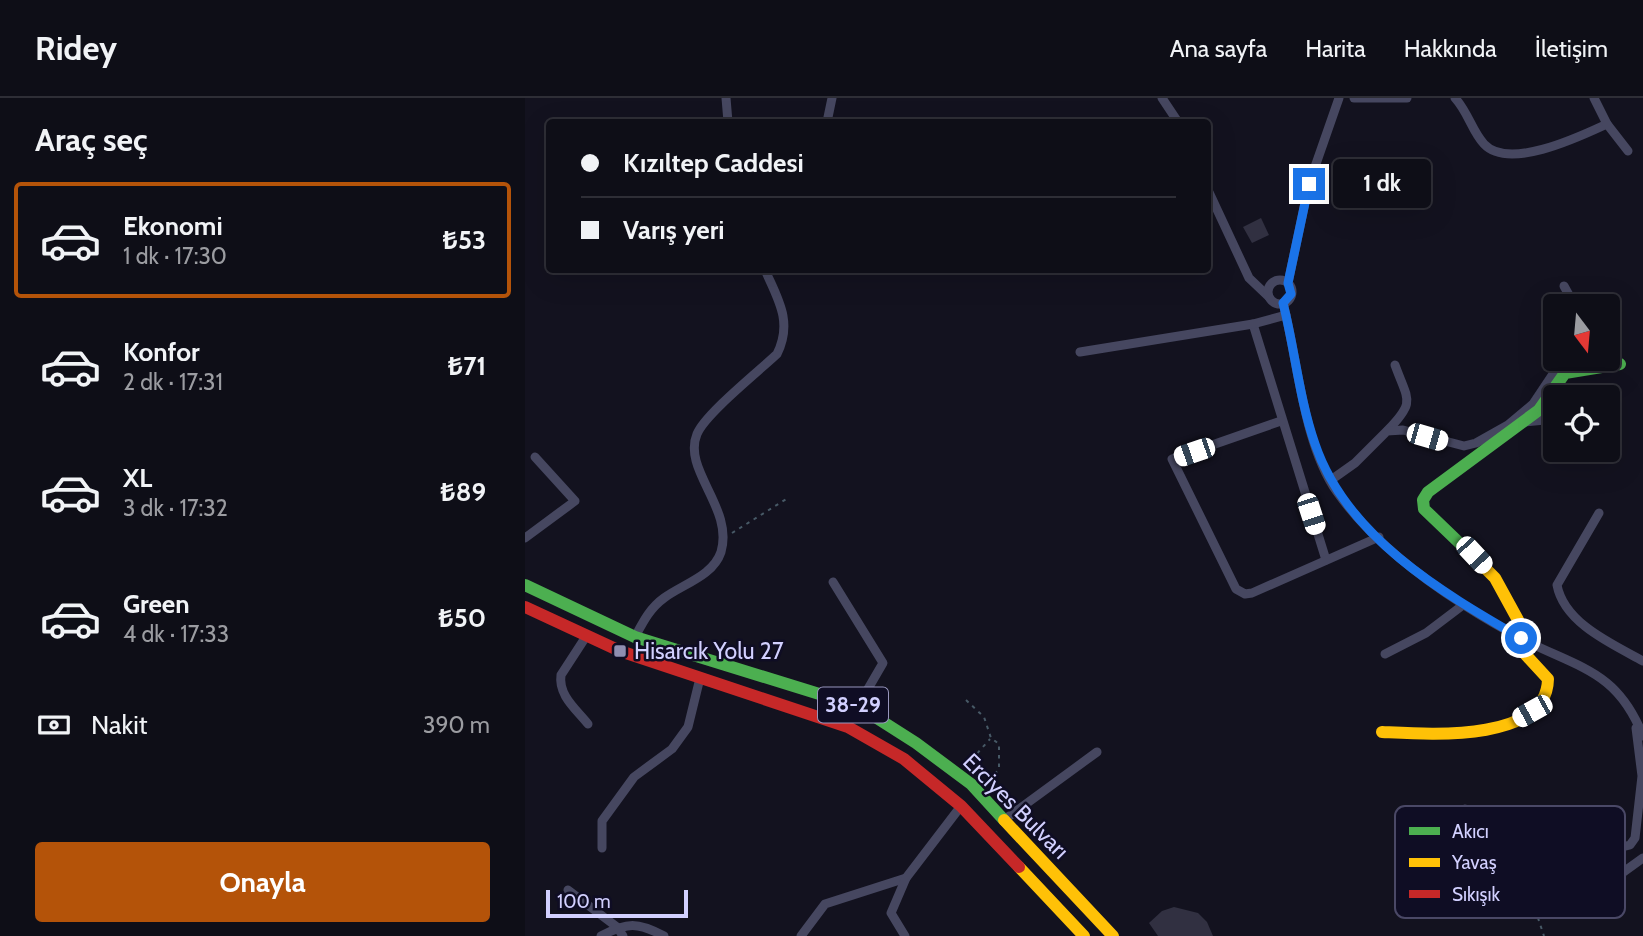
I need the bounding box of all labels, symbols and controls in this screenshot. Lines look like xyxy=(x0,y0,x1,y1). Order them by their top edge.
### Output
text: Ridey xyxy=(35,28,117,68)
text: Ana sayfa xyxy=(1170,34,1267,63)
text: Harita xyxy=(1305,34,1366,63)
text: Hakkında xyxy=(1404,34,1497,63)
text: İletişim xyxy=(1535,34,1608,63)
text: Araç seç xyxy=(35,120,148,159)
text: Kızıltep Caddesi xyxy=(623,147,804,179)
callout: 1 dk xyxy=(1333,160,1431,208)
route end xyxy=(1293,168,1325,200)
text: 1 dk xyxy=(1363,169,1401,197)
icon: car xyxy=(39,209,102,272)
text: Ekonomi xyxy=(123,210,223,242)
text: Varış yeri xyxy=(623,214,725,246)
text: ₺53 xyxy=(443,224,486,256)
text: 1 dk · 17:30 xyxy=(123,242,227,270)
north arrow xyxy=(1543,294,1621,371)
map controls xyxy=(1543,294,1620,462)
icon: car xyxy=(39,335,102,398)
text: Konfor xyxy=(123,336,200,368)
text: ₺71 xyxy=(448,350,486,382)
text: 2 dk · 17:31 xyxy=(123,368,223,396)
button: locate xyxy=(1543,385,1620,462)
car xyxy=(1404,421,1451,453)
car xyxy=(1171,435,1218,469)
icon: car xyxy=(39,461,102,524)
text: XL xyxy=(123,462,152,494)
text: ₺89 xyxy=(440,476,486,508)
car xyxy=(1295,491,1328,537)
text: 3 dk · 17:32 xyxy=(123,494,228,522)
car xyxy=(1452,532,1497,578)
icon: car xyxy=(39,587,102,650)
text: Green xyxy=(123,588,190,620)
text: ₺50 xyxy=(438,602,486,634)
text: 4 dk · 17:33 xyxy=(123,620,229,648)
route start xyxy=(1505,622,1537,654)
place label: Hisarcık Yolu 27 xyxy=(634,637,784,665)
marker: Hisarcık Yolu 27 xyxy=(612,643,628,659)
road number: 38-29 xyxy=(818,688,888,722)
car xyxy=(1509,692,1556,730)
icon: cash xyxy=(35,706,73,744)
text: Nakit xyxy=(91,709,147,741)
text: 390 m xyxy=(423,711,490,739)
street label: Erciyes Bulvarı xyxy=(957,747,1075,865)
legend xyxy=(1395,806,1625,918)
text: Akıcı xyxy=(1452,820,1489,843)
button: Onayla xyxy=(35,842,490,922)
text: Yavaş xyxy=(1451,851,1497,874)
text: Sıkışık xyxy=(1452,883,1500,906)
scale bar xyxy=(546,887,688,919)
text: 100 m xyxy=(557,890,611,913)

